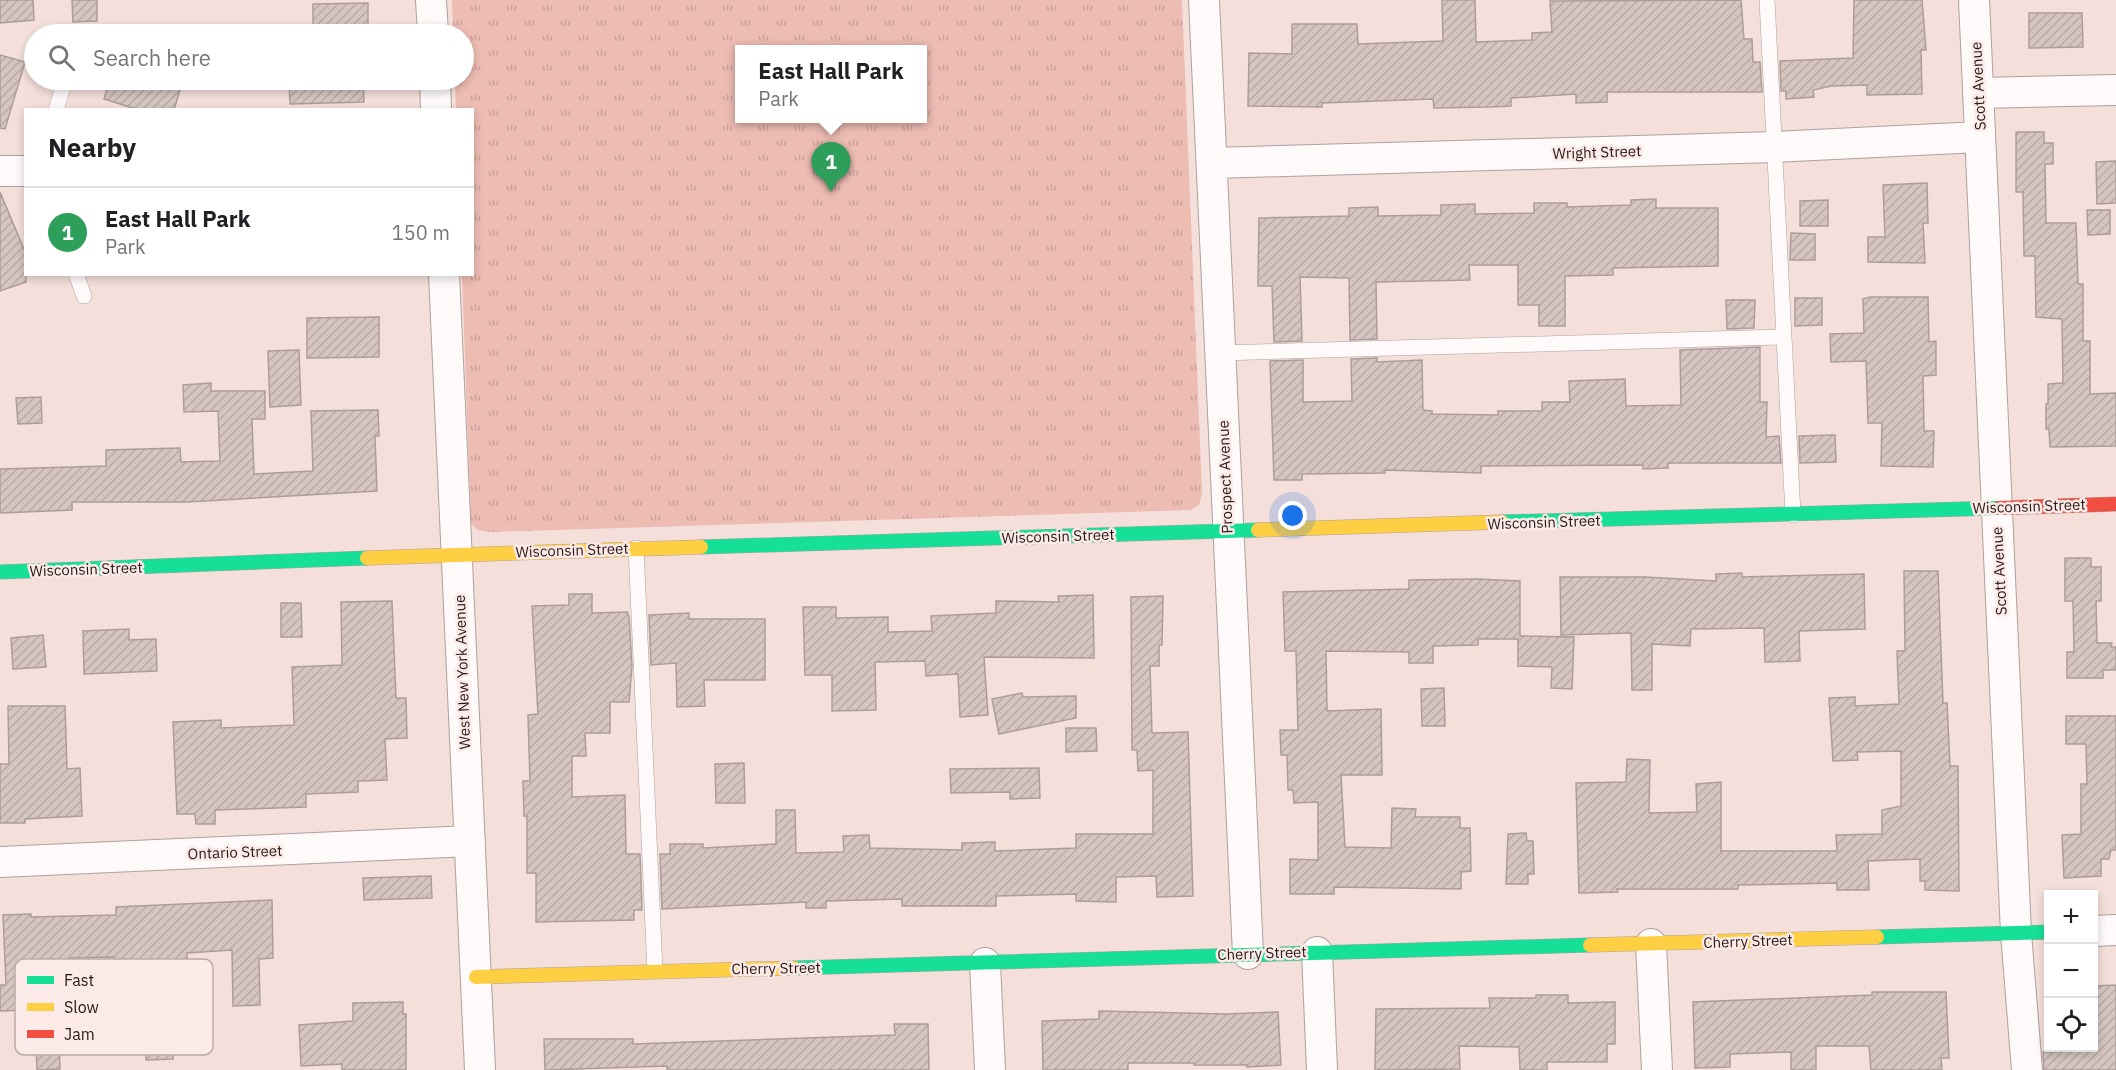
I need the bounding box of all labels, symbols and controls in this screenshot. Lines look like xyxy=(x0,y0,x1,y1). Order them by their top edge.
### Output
search box xyxy=(24,24,474,90)
icon: search xyxy=(45,41,78,74)
street label: Scott Avenue xyxy=(1966,41,1990,131)
text: Search here xyxy=(93,43,211,72)
popup xyxy=(735,45,927,123)
text: East Hall Park xyxy=(758,56,904,85)
text: Park xyxy=(758,85,799,112)
text: Nearby xyxy=(48,130,136,164)
street label: Wright Street xyxy=(1552,141,1642,163)
pin: 1 xyxy=(812,142,850,192)
text: East Hall Park xyxy=(105,204,250,233)
text: 1 xyxy=(62,219,74,246)
text: 150 m xyxy=(392,219,450,246)
text: Park xyxy=(105,233,145,260)
street label: Prospect Avenue xyxy=(1214,420,1236,534)
street label: Wisconsin Street xyxy=(1972,495,2086,517)
your location xyxy=(1278,501,1307,530)
street label: Wisconsin Street xyxy=(1487,511,1601,533)
street label: Wisconsin Street xyxy=(1001,525,1115,547)
street label: Scott Avenue xyxy=(1987,526,2011,616)
street label: Wisconsin Street xyxy=(515,539,629,561)
street label: Wisconsin Street xyxy=(29,558,143,580)
street label: West New York Avenue xyxy=(450,594,474,750)
street label: Ontario Street xyxy=(187,841,283,863)
map controls xyxy=(2044,890,2098,1052)
button: + xyxy=(2044,890,2098,944)
street label: Cherry Street xyxy=(1703,930,1793,952)
street label: Cherry Street xyxy=(1217,942,1307,964)
button: − xyxy=(2044,944,2098,998)
street label: Cherry Street xyxy=(731,958,821,978)
legend xyxy=(15,959,213,1055)
text: Fast xyxy=(64,970,94,990)
text: Slow xyxy=(64,997,99,1017)
button: locate xyxy=(2044,998,2098,1052)
text: Jam xyxy=(64,1024,95,1044)

